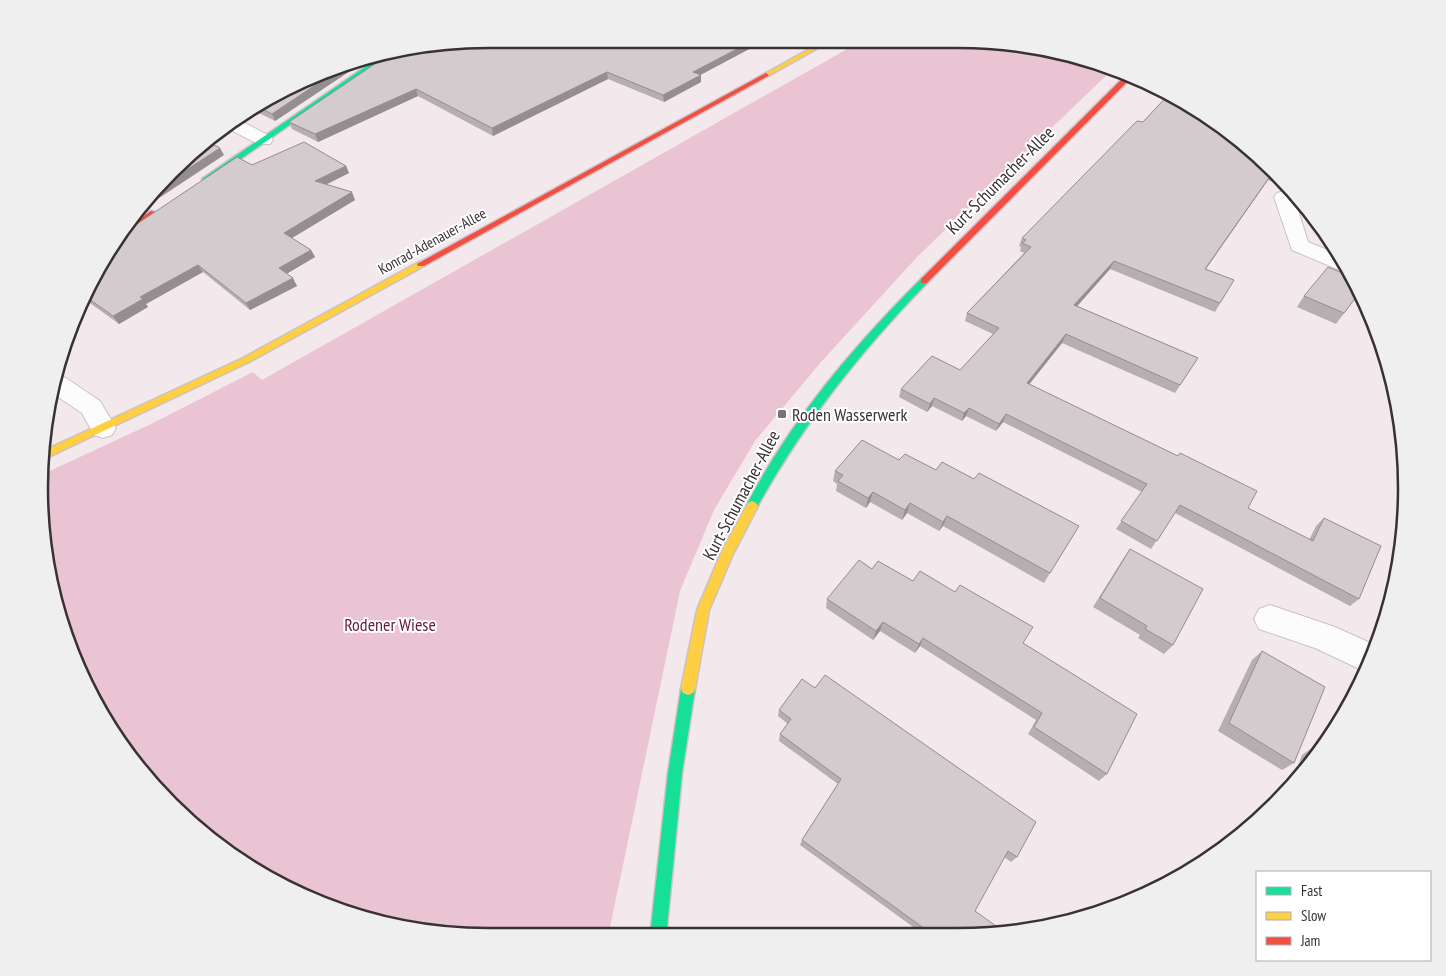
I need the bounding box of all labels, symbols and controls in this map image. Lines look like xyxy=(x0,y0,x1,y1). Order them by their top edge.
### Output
street label: Kurt-Schumacher-Allee xyxy=(941,121,1059,239)
street label: Konrad-Adenauer-Allee xyxy=(375,203,489,279)
place label: Roden Wasserwerk xyxy=(792,403,907,426)
marker: Roden Wasserwerk xyxy=(776,408,788,420)
street label: Kurt-Schumacher-Allee xyxy=(697,426,785,564)
park label: Rodener Wiese xyxy=(344,613,436,636)
legend xyxy=(1256,871,1431,961)
text: Fast xyxy=(1301,881,1322,900)
text: Slow xyxy=(1301,906,1326,925)
text: Jam xyxy=(1300,931,1320,950)

